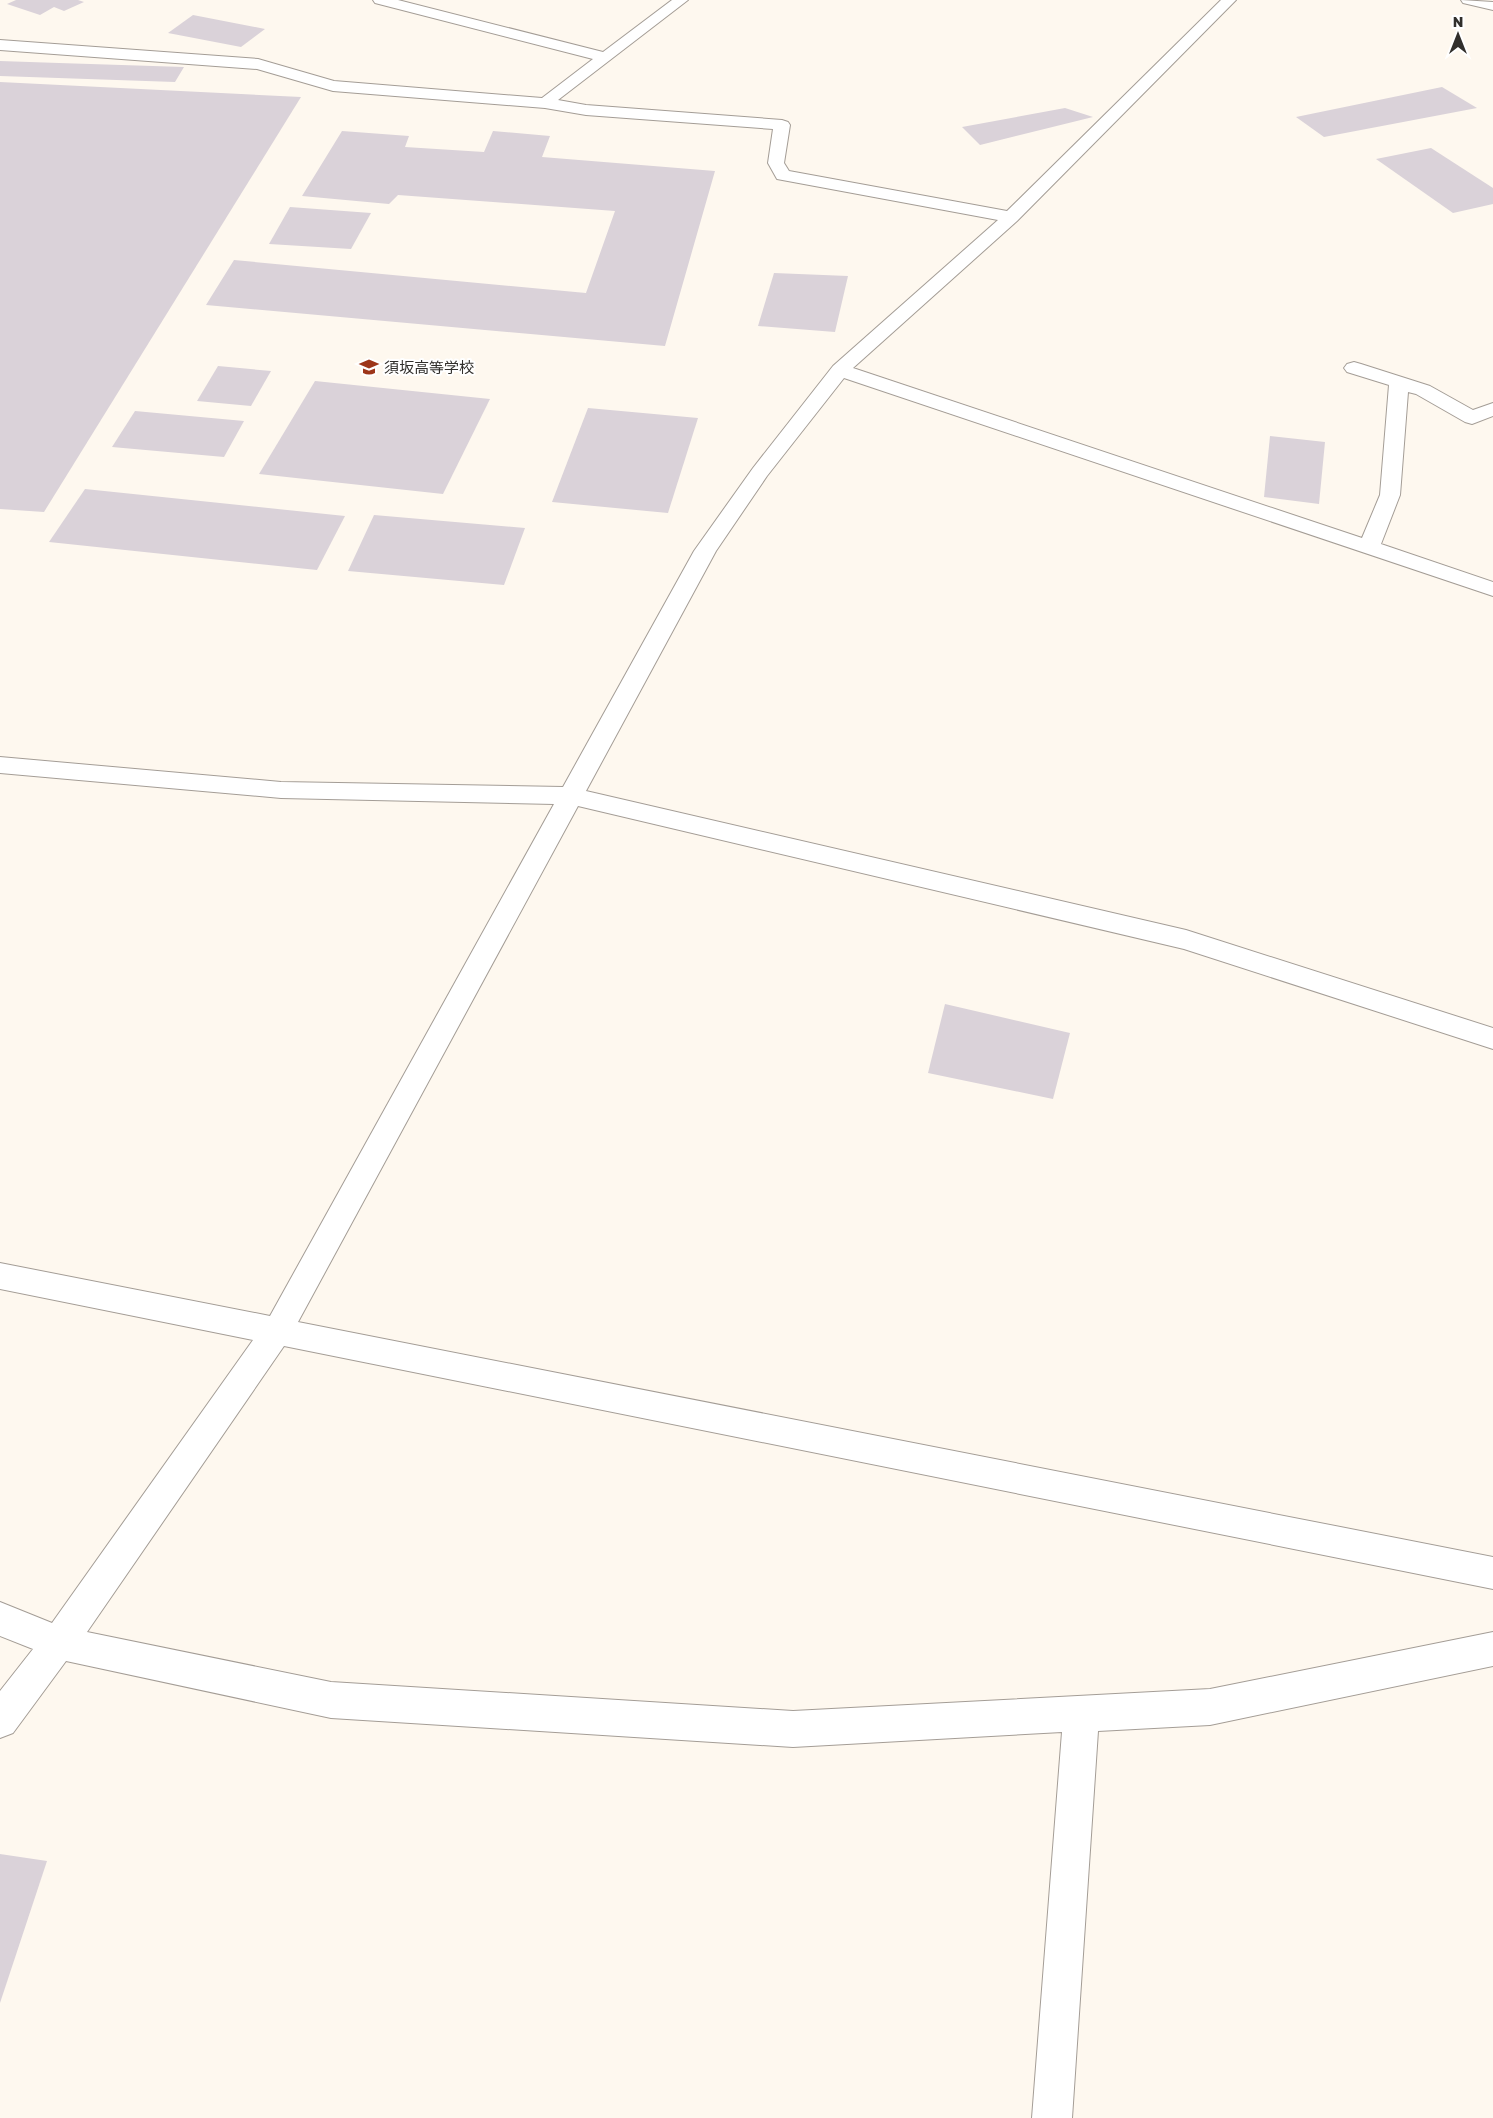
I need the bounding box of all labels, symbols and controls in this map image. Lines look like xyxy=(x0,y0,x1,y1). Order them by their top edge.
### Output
north arrow xyxy=(1433,10,1483,60)
text: N xyxy=(1453,13,1463,30)
school or university icon: 須坂高等学校 xyxy=(358,356,380,378)
place label: 須坂高等学校 xyxy=(384,358,474,376)

